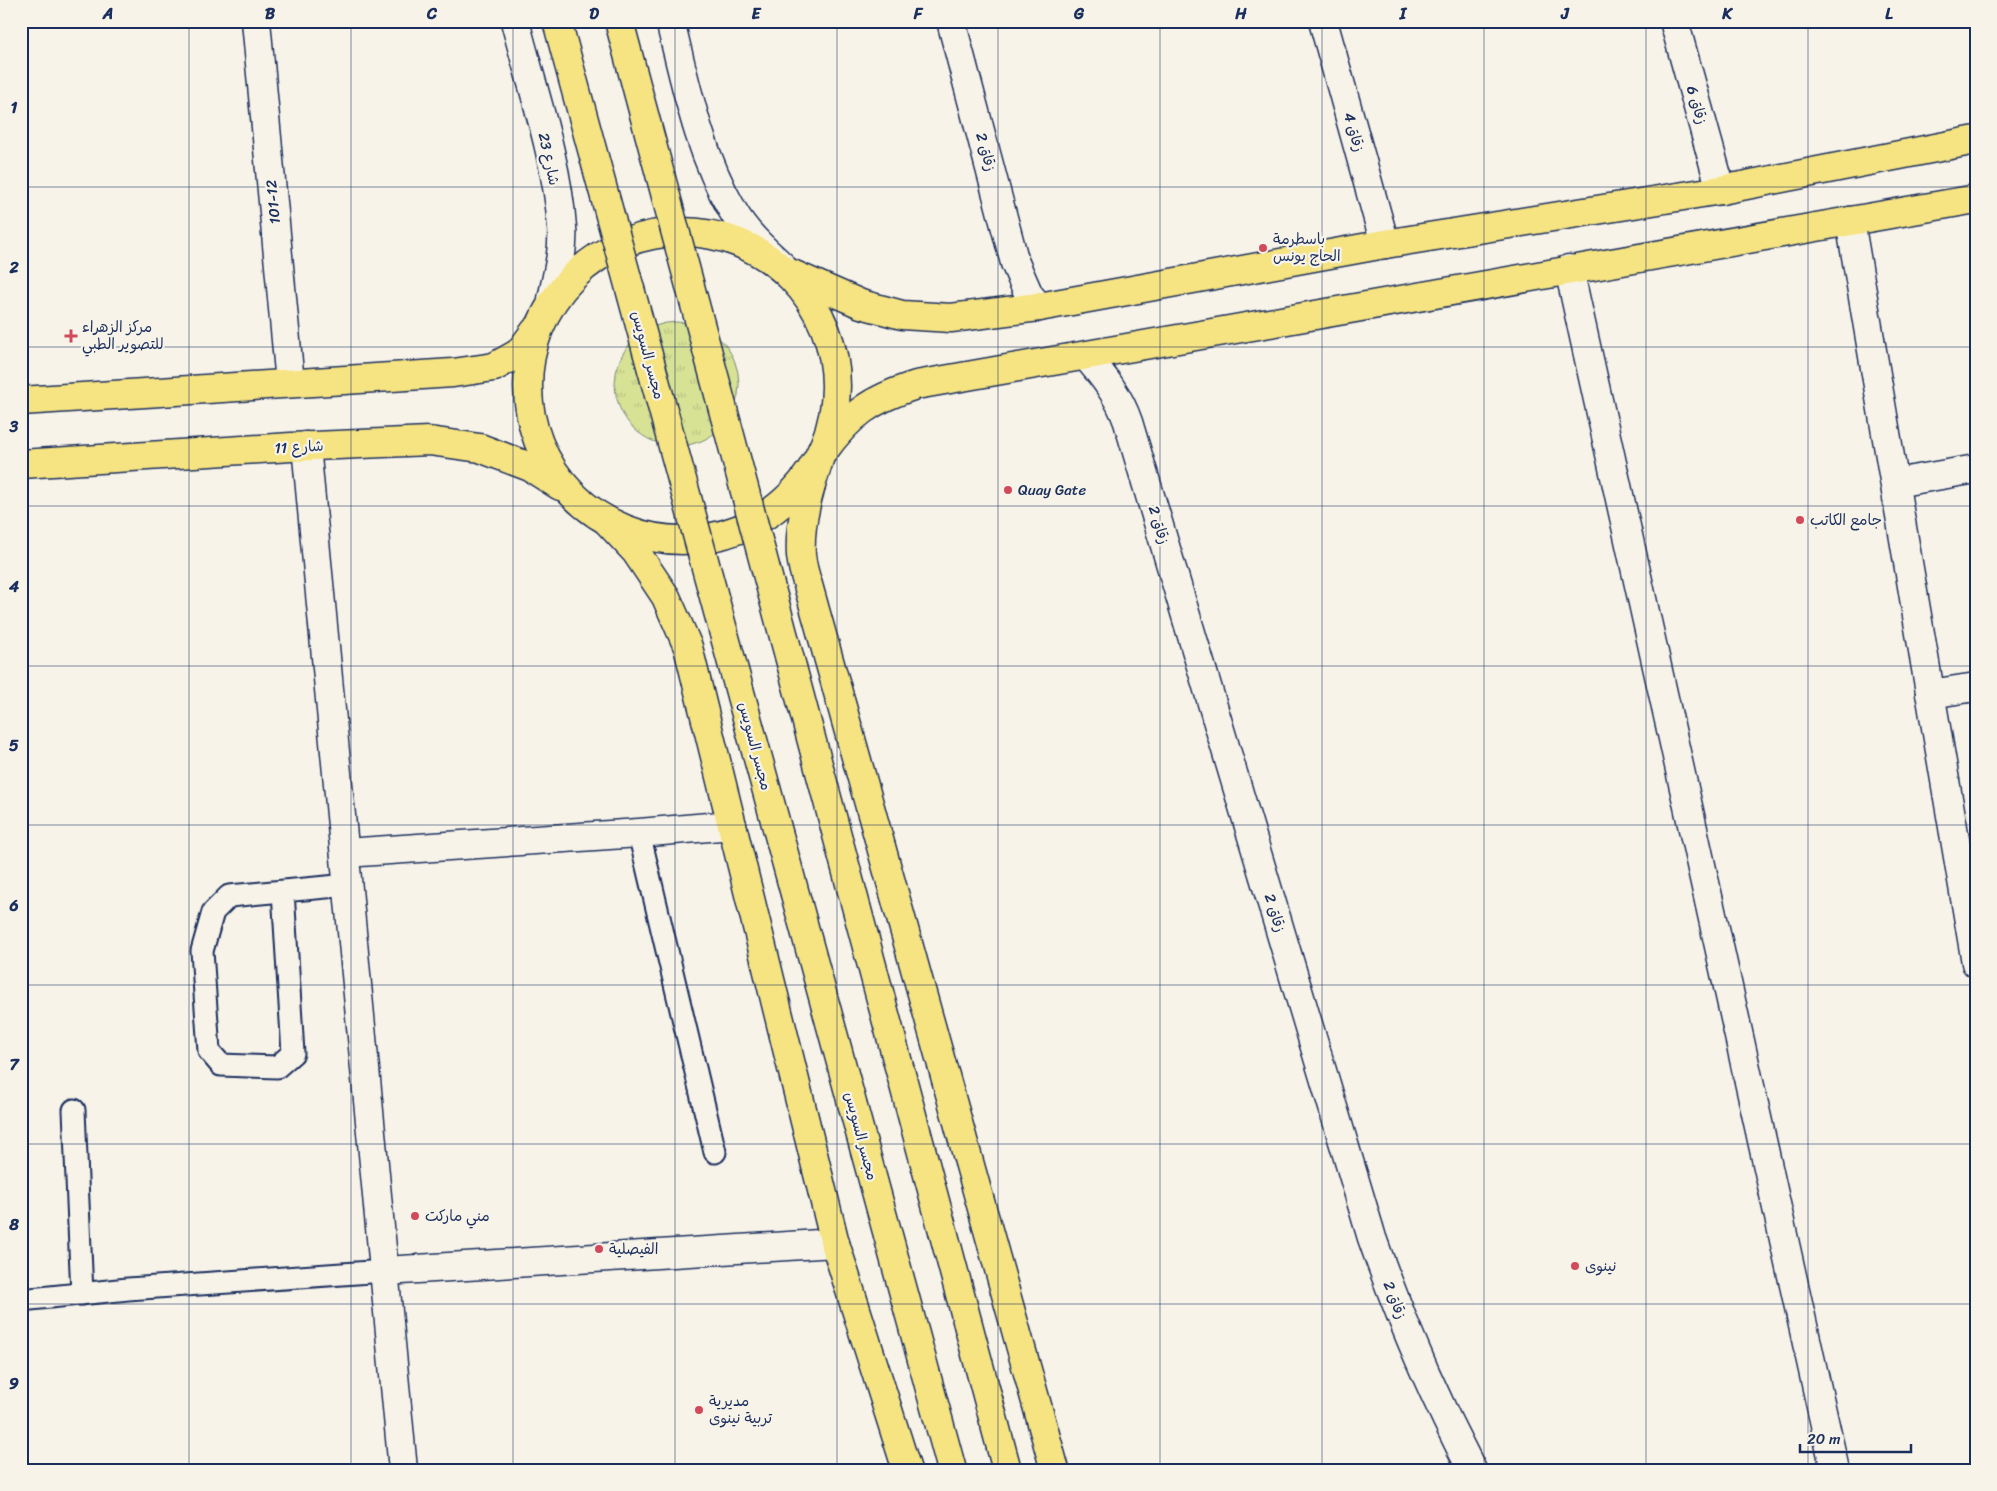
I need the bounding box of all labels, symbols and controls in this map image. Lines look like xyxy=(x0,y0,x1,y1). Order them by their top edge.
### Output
text: A xyxy=(102,0,113,28)
text: B xyxy=(265,0,276,28)
text: C xyxy=(426,0,438,28)
text: D xyxy=(589,0,599,28)
text: E xyxy=(752,0,762,28)
text: F xyxy=(913,0,924,28)
text: G xyxy=(1073,0,1085,28)
text: H xyxy=(1234,0,1247,28)
text: I xyxy=(1399,0,1408,28)
text: J xyxy=(1560,0,1570,28)
text: K xyxy=(1721,0,1733,28)
text: L xyxy=(1885,0,1893,28)
street label: زقاق 6 xyxy=(1679,83,1715,127)
text: 1 xyxy=(11,93,18,122)
street label: زقاق 4 xyxy=(1336,109,1372,155)
street label: شارع 23 xyxy=(531,130,567,188)
street label: زقاق 2 xyxy=(968,130,1004,174)
street label: 101-12 xyxy=(258,178,288,225)
place label: باسطرمة الحاج يونس xyxy=(1273,226,1341,269)
marker: باسطرمة الحاج يونس xyxy=(1257,242,1269,254)
text: 2 xyxy=(8,253,19,282)
street label: مجسر السويس xyxy=(624,308,672,402)
place label: مركز الزهراء للتصوير الطبي xyxy=(82,314,164,357)
marker: مركز الزهراء للتصوير الطبي xyxy=(64,329,78,343)
text: 3 xyxy=(9,412,19,441)
street label: شارع 11 xyxy=(274,433,324,461)
place label: Quay Gate xyxy=(1018,477,1086,503)
marker: Quay Gate xyxy=(1002,484,1014,496)
street label: زقاق 2 xyxy=(1141,502,1177,548)
place label: جامع الكاتب xyxy=(1810,507,1882,533)
marker: جامع الكاتب xyxy=(1794,514,1806,526)
text: 4 xyxy=(8,572,19,601)
street label: مجسر السويس xyxy=(731,699,779,793)
text: 5 xyxy=(9,731,19,760)
street label: زقاق 2 xyxy=(1257,890,1293,936)
text: 6 xyxy=(8,891,19,920)
text: 7 xyxy=(9,1050,20,1079)
street label: مجسر السويس xyxy=(837,1089,885,1183)
place label: مني ماركت xyxy=(425,1203,490,1229)
text: 8 xyxy=(8,1210,19,1239)
marker: مني ماركت xyxy=(409,1210,421,1222)
place label: الفيصلية xyxy=(609,1236,658,1262)
marker: الفيصلية xyxy=(593,1243,605,1255)
place label: نينوى xyxy=(1585,1253,1617,1279)
marker: نينوى xyxy=(1569,1260,1581,1272)
street label: زقاق 2 xyxy=(1376,1277,1414,1323)
text: 9 xyxy=(9,1369,19,1398)
place label: مديرية تربية نينوى xyxy=(709,1388,773,1431)
marker: مديرية تربية نينوى xyxy=(693,1404,705,1416)
scale bar xyxy=(1800,1421,1911,1453)
text: 20 m xyxy=(1807,1426,1841,1452)

